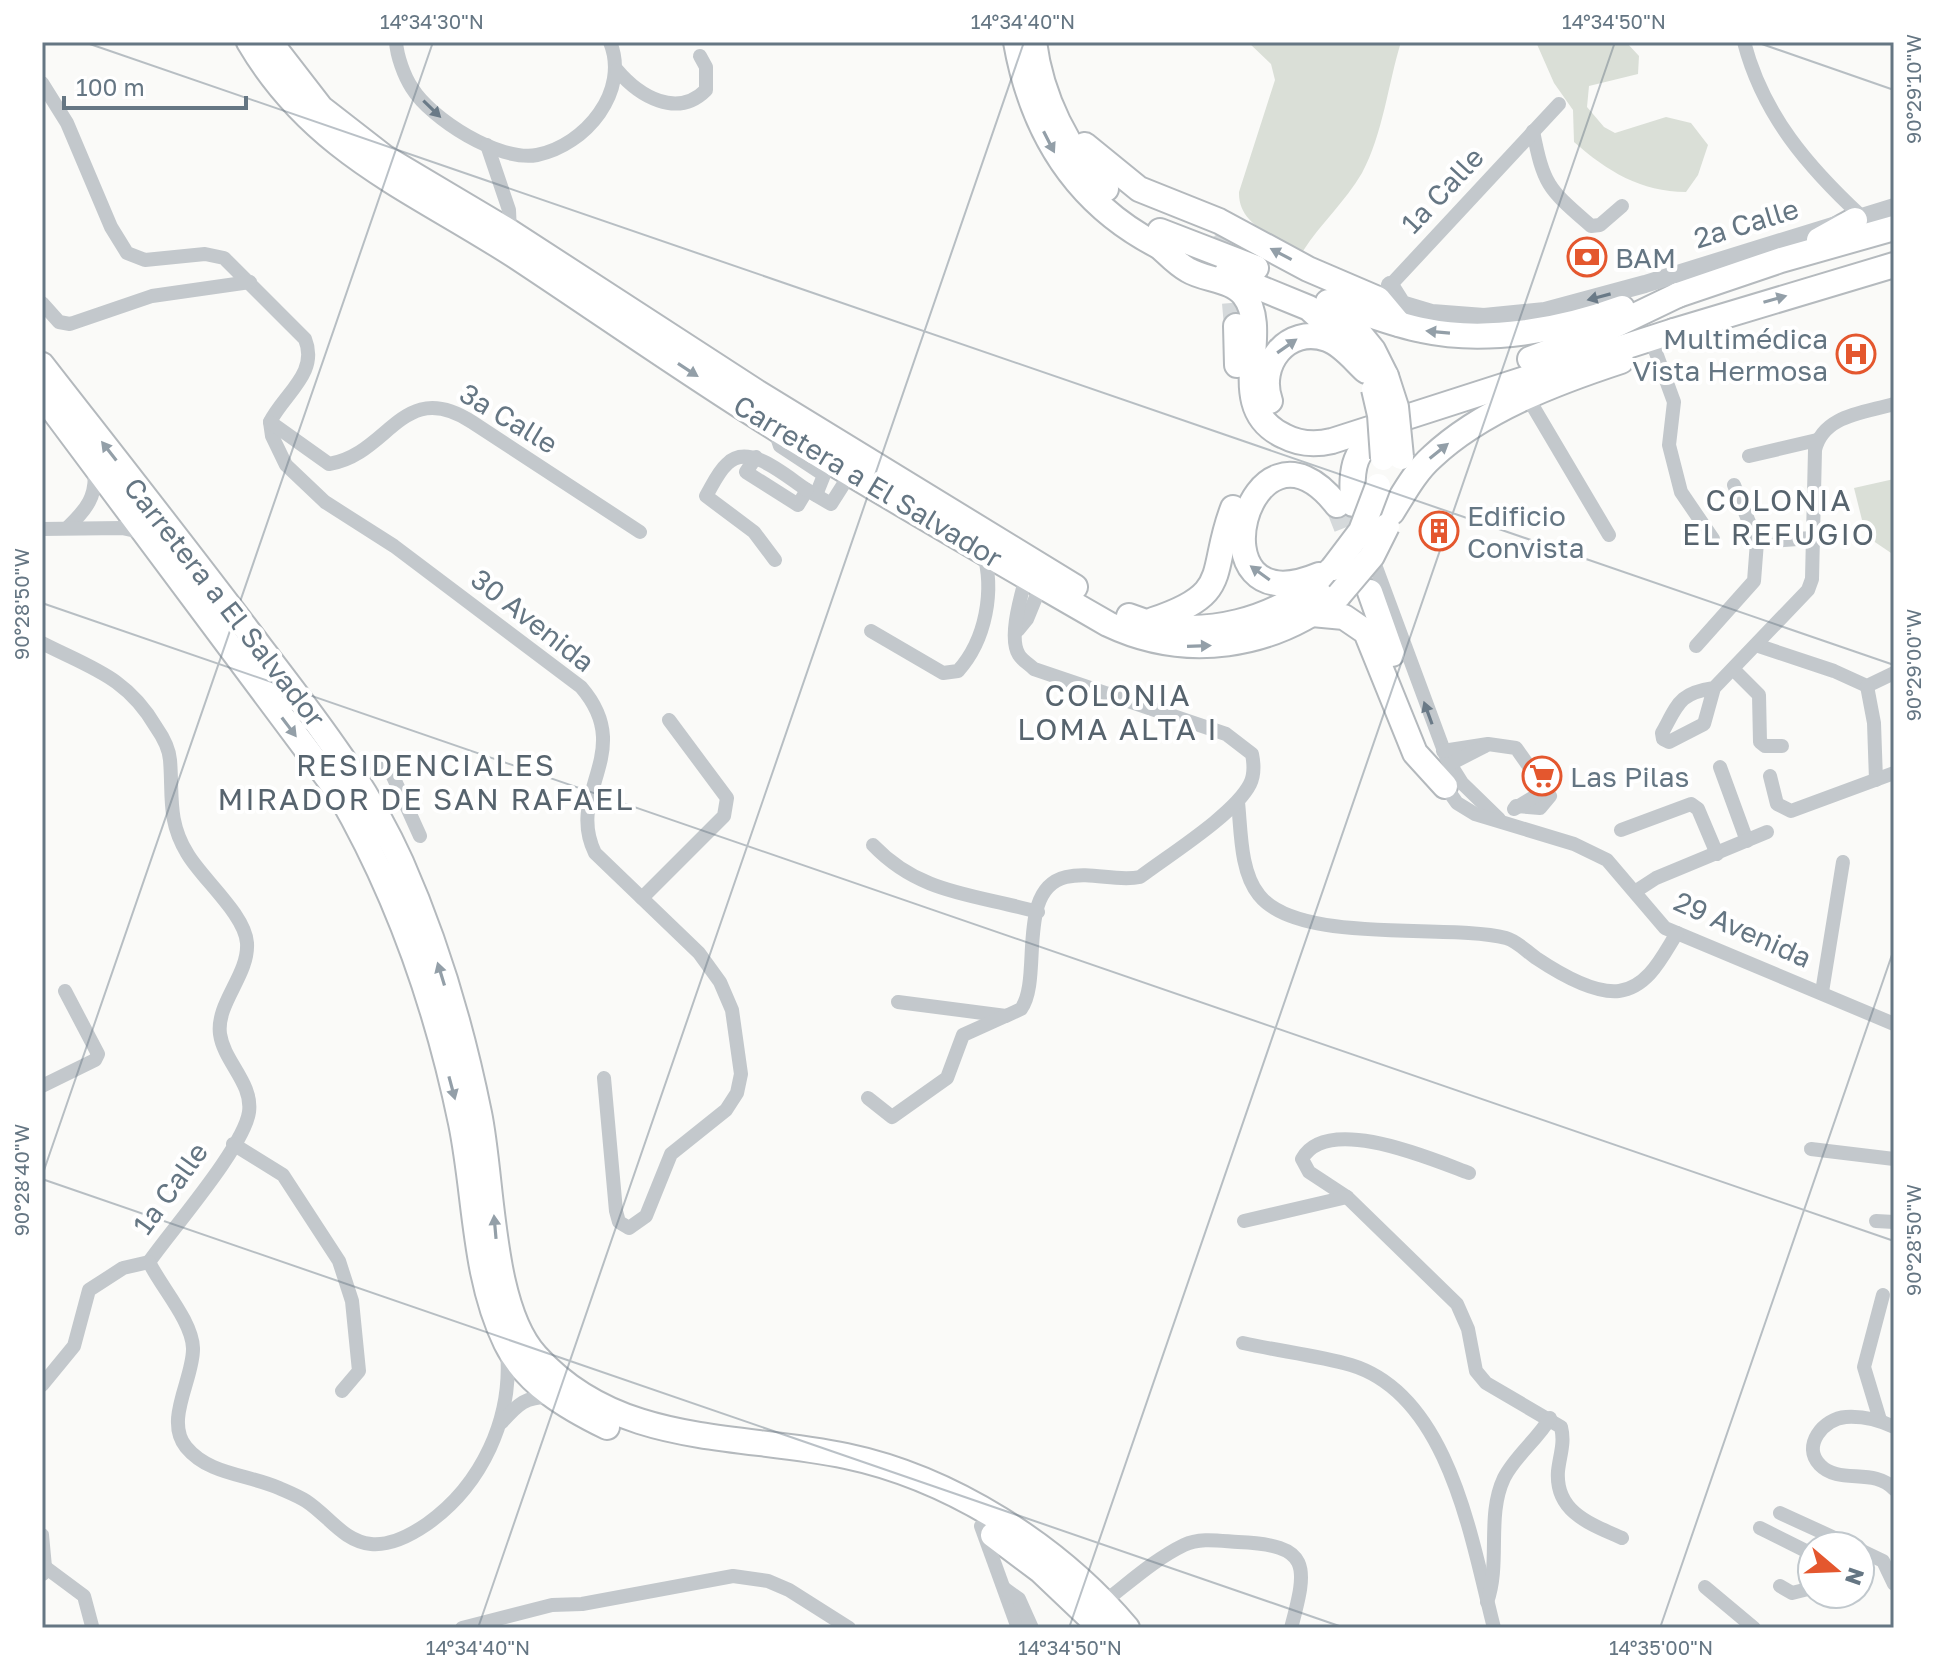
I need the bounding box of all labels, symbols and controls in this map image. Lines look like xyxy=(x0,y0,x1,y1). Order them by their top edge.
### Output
text: 14°34'30"N xyxy=(380,9,484,33)
text: 14°34'40"N xyxy=(971,9,1075,33)
text: 14°34'50"N xyxy=(1562,9,1666,33)
text: 90°29'10"W xyxy=(1901,34,1925,144)
scale bar xyxy=(64,60,246,110)
text: 100 m xyxy=(76,72,145,101)
one-way arrow xyxy=(422,99,441,117)
one-way arrow xyxy=(1042,131,1055,154)
street label: 1a Calle xyxy=(1394,140,1490,240)
street label: 2a Calle xyxy=(1690,191,1802,255)
bank icon: BAM xyxy=(1566,236,1608,278)
place label: BAM xyxy=(1615,241,1676,274)
one-way arrow xyxy=(1270,248,1292,262)
one-way arrow xyxy=(1587,291,1612,303)
one-way arrow xyxy=(1764,292,1788,305)
place label: Multimédica Vista Hermosa xyxy=(1632,322,1828,387)
one-way arrow xyxy=(1425,325,1450,338)
hospital icon: Multimédica Vista Hermosa xyxy=(1835,333,1877,375)
one-way arrow xyxy=(1276,338,1298,354)
one-way arrow xyxy=(678,363,699,378)
street label: 3a Calle xyxy=(454,376,564,460)
street label: Carretera a El Salvador xyxy=(728,388,1008,574)
one-way arrow xyxy=(101,441,117,461)
one-way arrow xyxy=(1429,443,1449,460)
street label: Carretera a El Salvador xyxy=(117,471,333,733)
district label: COLONIA EL REFUGIO xyxy=(1682,482,1876,552)
place label: Edificio Convista xyxy=(1467,499,1585,564)
building icon: Edificio Convista xyxy=(1418,510,1460,552)
text: 90°28'50"W xyxy=(9,548,33,660)
street label: 30 Avenida xyxy=(465,562,601,678)
one-way arrow xyxy=(1249,565,1271,581)
text: 90°29'00"W xyxy=(1901,609,1925,721)
one-way arrow xyxy=(1187,640,1212,653)
district label: COLONIA LOMA ALTA I xyxy=(1017,677,1219,747)
one-way arrow xyxy=(1421,701,1434,725)
one-way arrow xyxy=(281,717,297,737)
district label: RESIDENCIALES MIRADOR DE SAN RAFAEL xyxy=(218,747,634,817)
supermarket icon: Las Pilas xyxy=(1521,755,1563,797)
place label: Las Pilas xyxy=(1570,760,1689,793)
street label: 29 Avenida xyxy=(1669,884,1817,974)
one-way arrow xyxy=(434,961,447,985)
one-way arrow xyxy=(446,1077,459,1101)
text: 90°28'40"W xyxy=(9,1124,33,1236)
street label: 1a Calle xyxy=(126,1136,214,1240)
text: 90°28'50"W xyxy=(1901,1184,1925,1296)
one-way arrow xyxy=(488,1214,501,1239)
north arrow xyxy=(1796,1530,1876,1610)
text: N xyxy=(1840,1564,1871,1589)
text: 14°34'40"N xyxy=(426,1635,530,1659)
text: 14°34'50"N xyxy=(1018,1635,1122,1659)
text: 14°35'00"N xyxy=(1609,1635,1713,1659)

